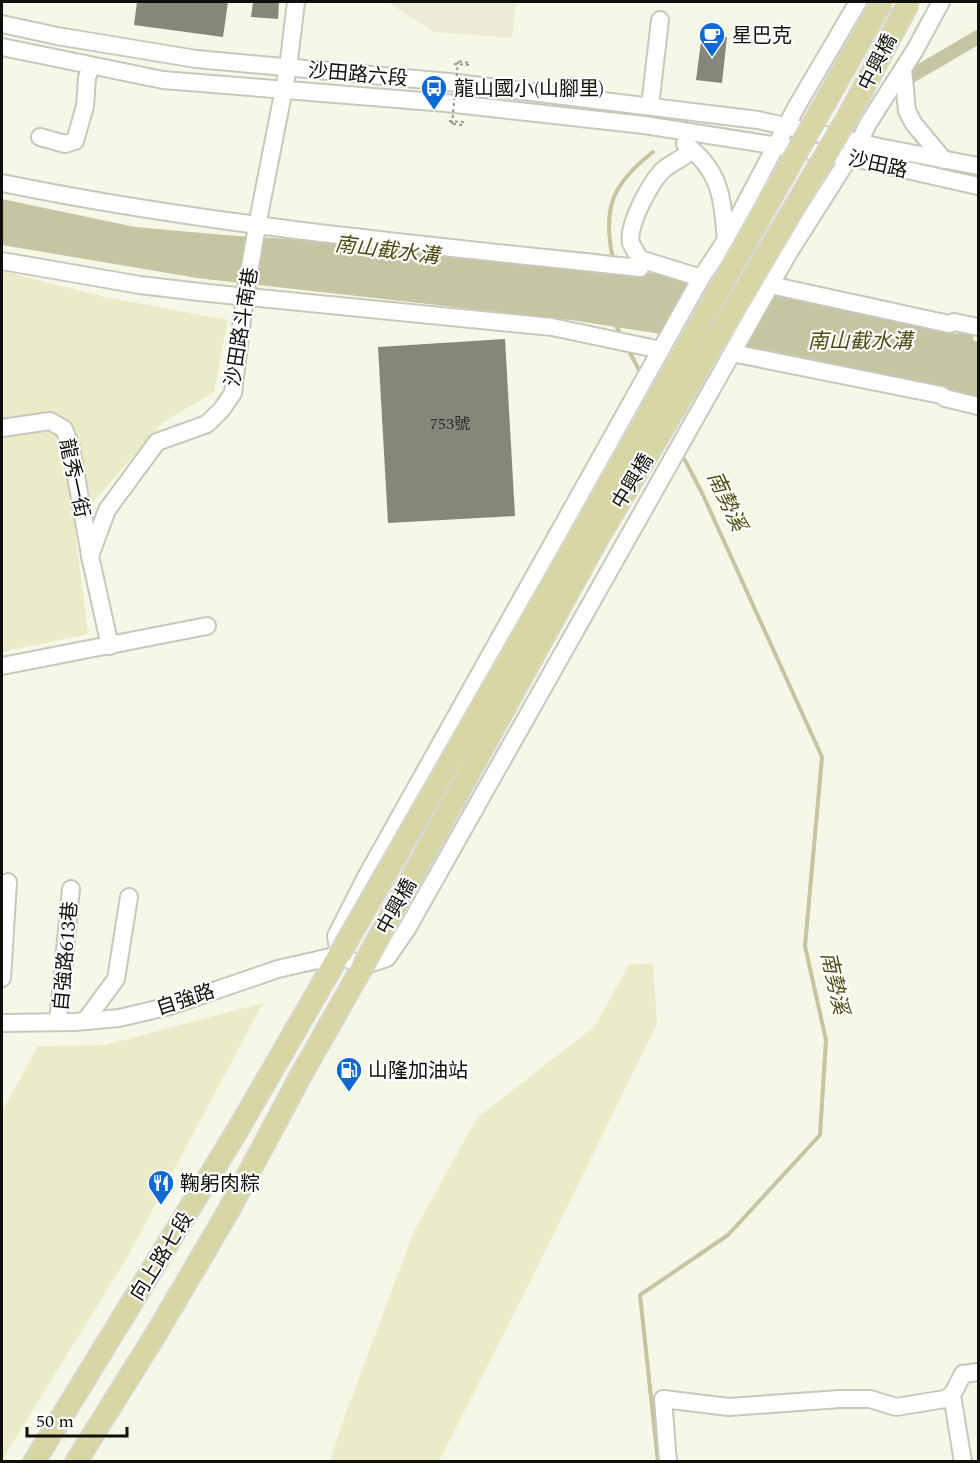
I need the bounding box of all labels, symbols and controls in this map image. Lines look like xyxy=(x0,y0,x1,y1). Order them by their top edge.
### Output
cafe icon: 星巴克 xyxy=(697,20,727,58)
place label: 星巴克 xyxy=(732,21,792,51)
street label: 中興橋 xyxy=(851,29,905,96)
street label: 沙田路六段 xyxy=(307,56,409,94)
bus stop icon: 龍山國小(山腳里) xyxy=(419,73,449,111)
place label: 龍山國小(山腳里) xyxy=(454,74,604,104)
street label: 沙田路 xyxy=(845,144,910,186)
water label: 南山截水溝 xyxy=(333,229,444,274)
street label: 沙田路斗南巷 xyxy=(218,266,266,389)
water label: 南山截水溝 xyxy=(808,326,915,358)
house number: 753號 xyxy=(430,412,470,436)
street label: 龍秀一街 xyxy=(51,436,97,520)
street label: 中興橋 xyxy=(605,448,661,515)
water label: 南勢溪 xyxy=(698,466,755,539)
street label: 中興橋 xyxy=(369,873,425,940)
street label: 自強路613巷 xyxy=(46,900,86,1012)
water label: 南勢溪 xyxy=(812,949,857,1020)
street label: 自強路 xyxy=(152,976,218,1023)
fuel station icon: 山隆加油站 xyxy=(334,1055,364,1093)
place label: 山隆加油站 xyxy=(368,1056,468,1086)
restaurant icon: 鞠躬肉粽 xyxy=(146,1168,176,1206)
place label: 鞠躬肉粽 xyxy=(180,1169,260,1199)
street label: 向上路七段 xyxy=(123,1206,201,1307)
scale bar xyxy=(27,1400,128,1438)
text: 50 m xyxy=(36,1408,74,1435)

